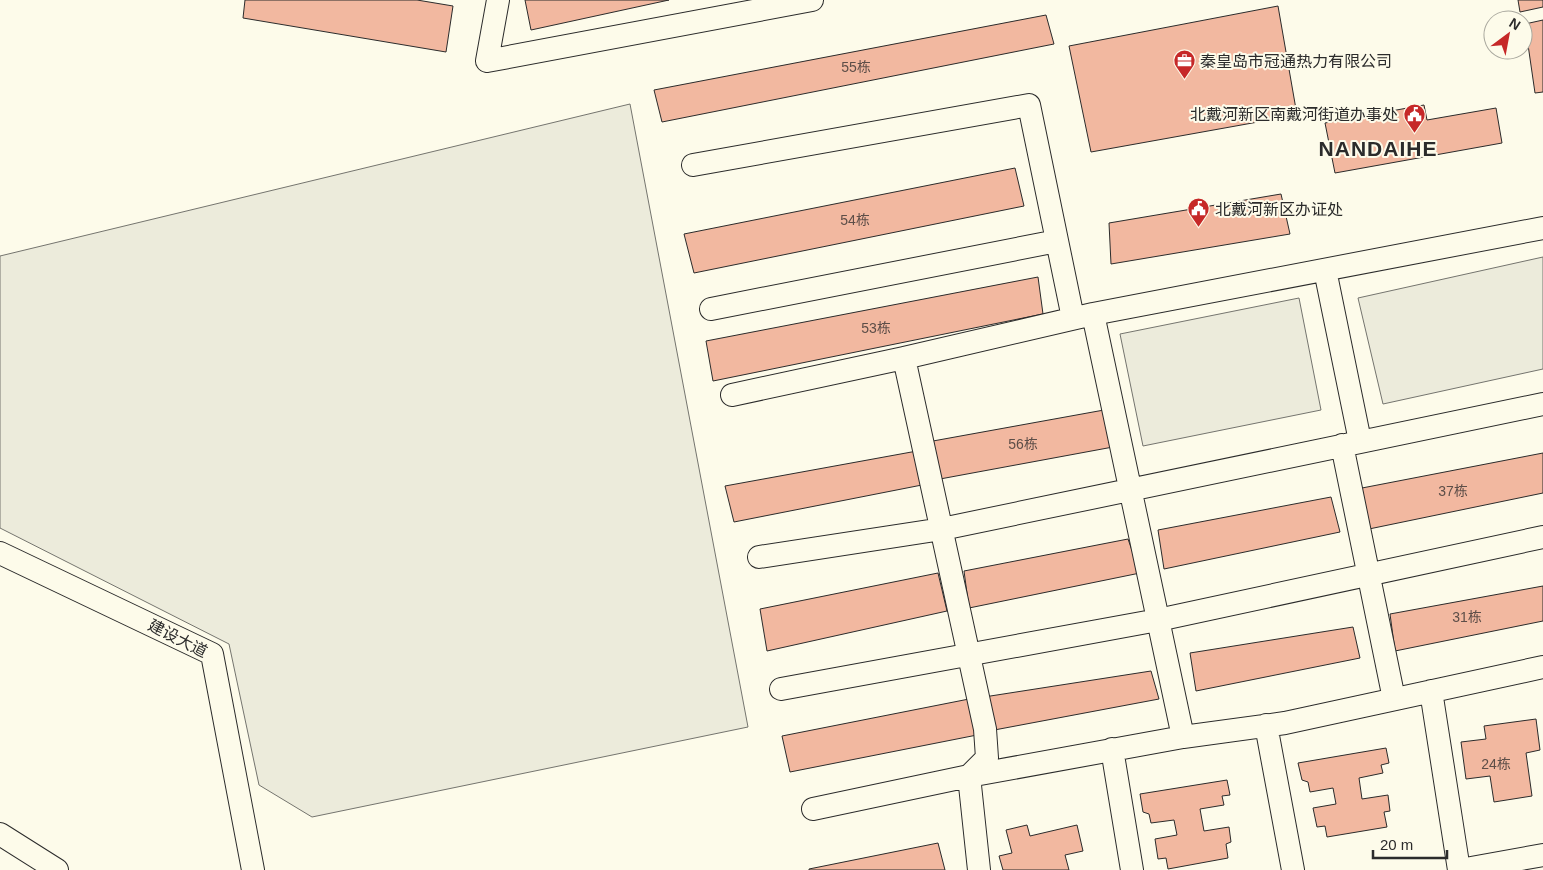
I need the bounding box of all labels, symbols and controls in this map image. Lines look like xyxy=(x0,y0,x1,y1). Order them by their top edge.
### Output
north arrow xyxy=(1483,10,1533,60)
text: N xyxy=(1506,15,1523,33)
office icon: 秦皇岛市冠通热力有限公司 xyxy=(1172,49,1196,80)
place label: 秦皇岛市冠通热力有限公司 xyxy=(1200,53,1392,70)
house number: 55栋 xyxy=(841,59,871,75)
public building icon: 北戴河新区南戴河街道办事处 xyxy=(1402,102,1426,133)
place label: 北戴河新区南戴河街道办事处 xyxy=(1190,106,1398,123)
district label: NANDAIHE xyxy=(1319,137,1437,160)
public building icon: 北戴河新区办证处 xyxy=(1187,197,1211,228)
place label: 北戴河新区办证处 xyxy=(1215,201,1343,218)
house number: 54栋 xyxy=(840,212,870,228)
house number: 53栋 xyxy=(861,320,891,336)
house number: 56栋 xyxy=(1008,436,1038,452)
house number: 37栋 xyxy=(1438,483,1468,499)
house number: 31栋 xyxy=(1452,609,1482,625)
street label: 建设大道 xyxy=(145,616,210,661)
house number: 24栋 xyxy=(1481,756,1511,772)
scale bar xyxy=(1373,828,1447,860)
text: 20 m xyxy=(1380,836,1413,853)

